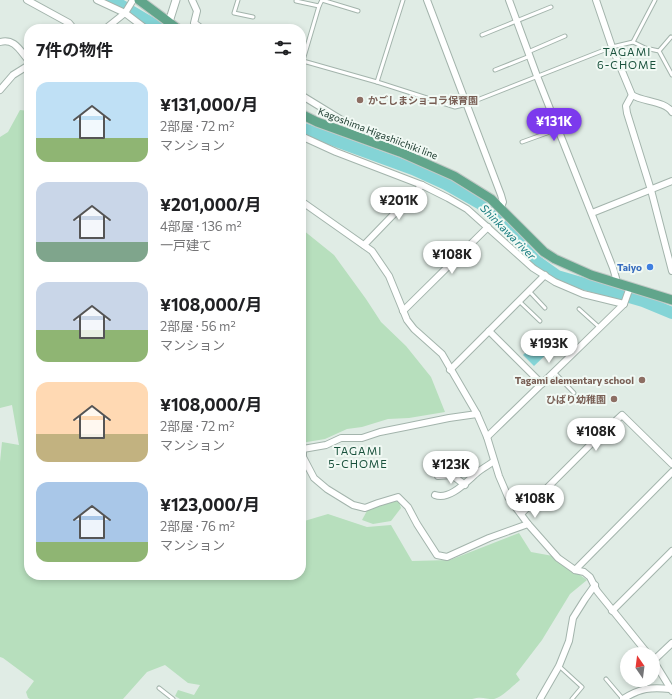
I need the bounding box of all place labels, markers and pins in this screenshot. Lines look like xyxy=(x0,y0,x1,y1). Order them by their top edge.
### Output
place label: かごしまショコラ保育園 xyxy=(368,94,478,106)
marker: かごしまショコラ保育園 xyxy=(355,95,365,105)
pin: ¥131K xyxy=(526,108,582,142)
pin: ¥201K xyxy=(371,187,427,221)
pin: ¥108K xyxy=(424,241,480,275)
place label: Taiyo xyxy=(617,261,642,273)
marker: Taiyo xyxy=(645,262,655,272)
pin: ¥193K xyxy=(521,330,577,364)
place label: Tagami elementary school xyxy=(515,374,634,386)
marker: Tagami elementary school xyxy=(637,375,647,385)
place label: ひばり幼稚園 xyxy=(546,393,606,405)
marker: ひばり幼稚園 xyxy=(609,394,619,404)
pin: ¥108K xyxy=(568,418,624,452)
pin: ¥123K xyxy=(423,451,479,485)
pin: ¥108K xyxy=(507,485,563,519)

